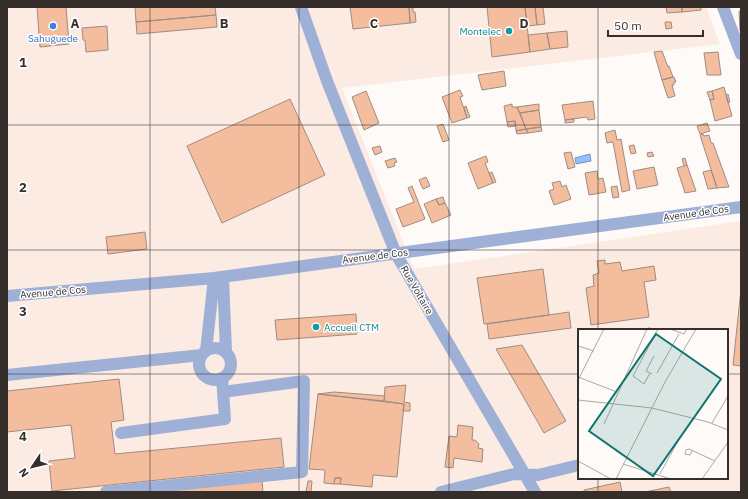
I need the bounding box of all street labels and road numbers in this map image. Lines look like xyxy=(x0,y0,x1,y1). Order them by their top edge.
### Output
street label: Avenue de Cos xyxy=(662,202,730,224)
street label: Avenue de Cos xyxy=(341,246,409,266)
street label: Rue Voltaire xyxy=(398,263,436,317)
street label: Avenue de Cos xyxy=(20,283,87,301)

